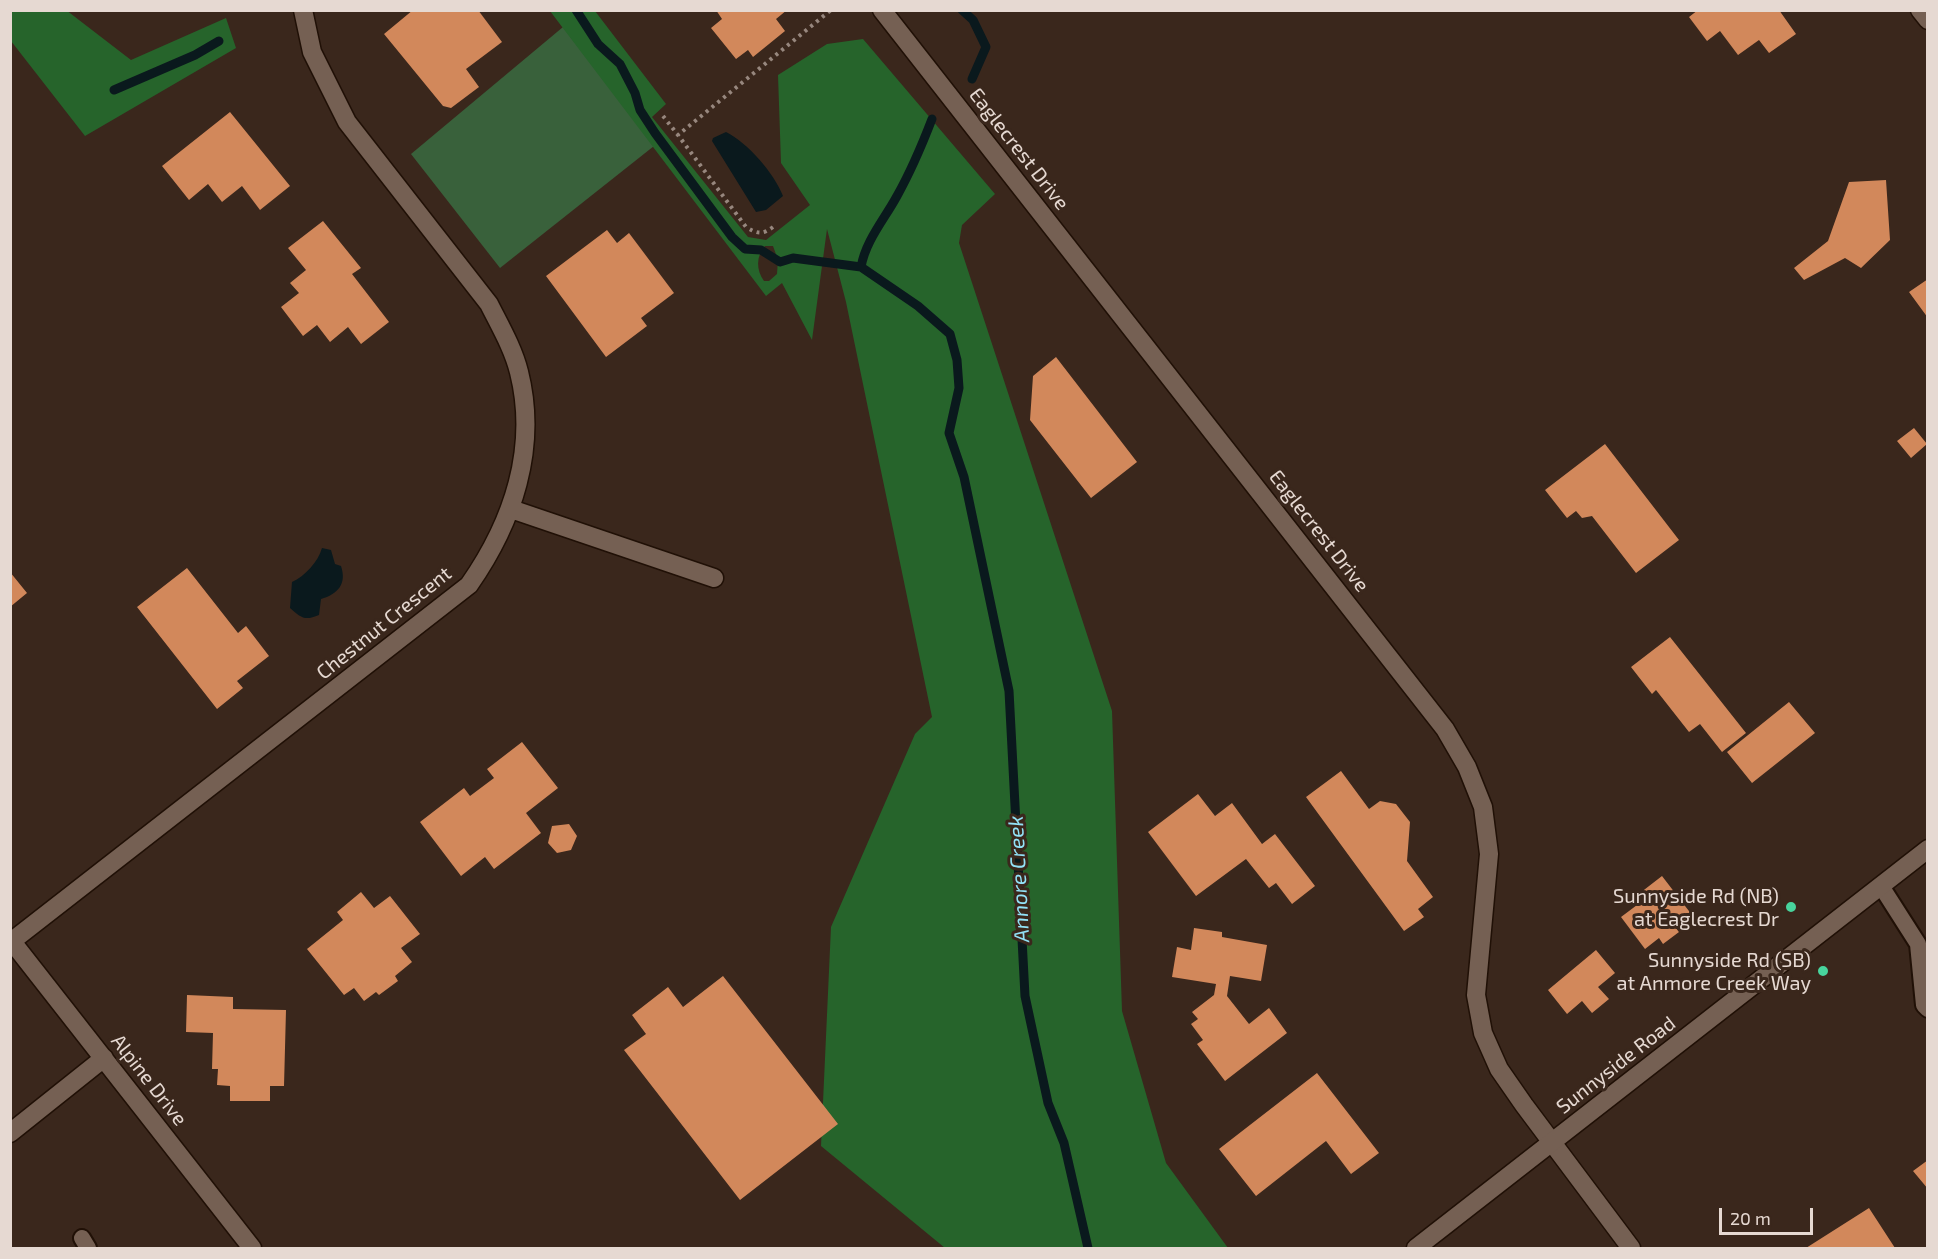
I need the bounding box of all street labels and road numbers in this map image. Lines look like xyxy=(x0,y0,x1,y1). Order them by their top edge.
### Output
street label: Eaglecrest Drive xyxy=(964,83,1074,215)
street label: Eaglecrest Drive xyxy=(1264,465,1374,597)
street label: Chestnut Crescent xyxy=(312,561,456,685)
street label: Sunnyside Road xyxy=(1552,1011,1680,1119)
street label: Alpine Drive xyxy=(106,1030,192,1130)

